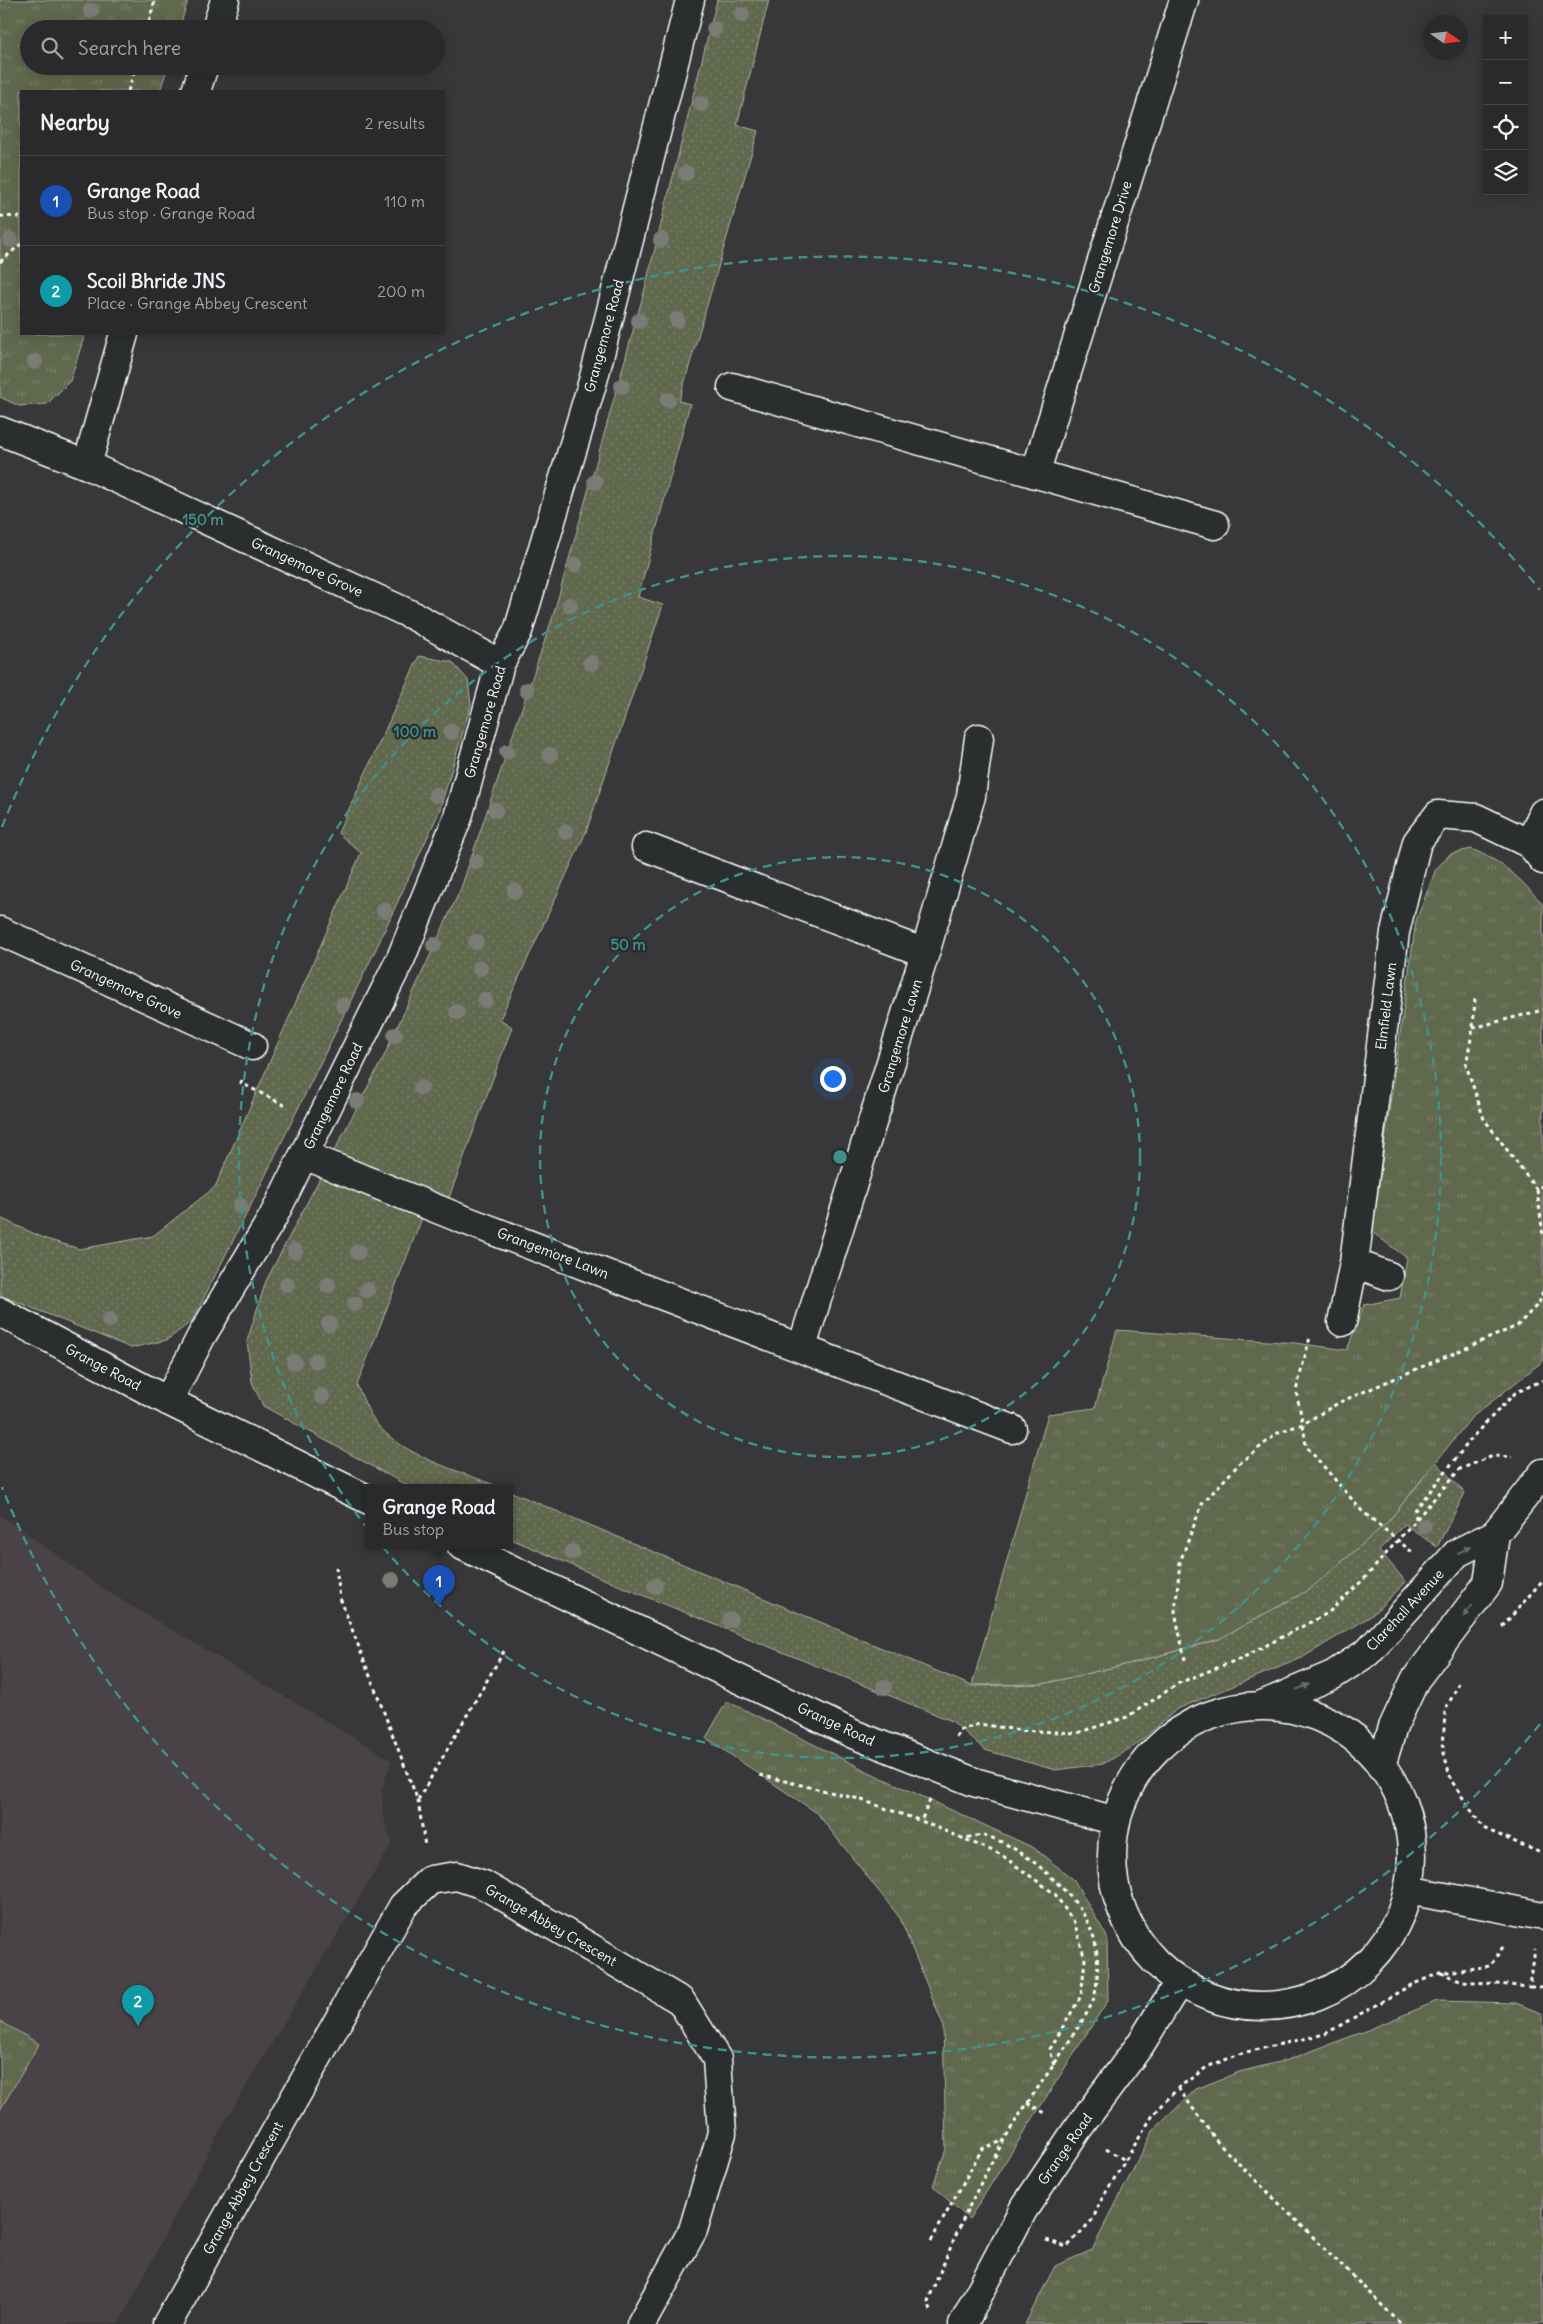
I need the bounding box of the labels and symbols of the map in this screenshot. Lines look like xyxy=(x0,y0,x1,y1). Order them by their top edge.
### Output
north arrow xyxy=(1423,15,1468,60)
street label: Grangemore Drive xyxy=(1084,179,1136,295)
street label: Grangemore Road xyxy=(580,278,628,394)
text: 150 m xyxy=(182,510,224,529)
street label: Grangemore Grove xyxy=(248,533,366,601)
street label: Grangemore Road xyxy=(460,664,510,780)
text: 100 m xyxy=(394,722,436,741)
text: 50 m xyxy=(610,935,646,954)
street label: Grangemore Grove xyxy=(67,955,185,1023)
street label: Elmfield Lawn xyxy=(1372,961,1400,1051)
street label: Grangemore Lawn xyxy=(874,977,926,1095)
street label: Grangemore Road xyxy=(299,1040,367,1152)
your location xyxy=(820,1066,846,1092)
centre of rings xyxy=(831,1148,849,1166)
street label: Grangemore Lawn xyxy=(495,1223,611,1283)
street label: Grange Road xyxy=(62,1340,144,1394)
one-way arrow xyxy=(1457,1546,1471,1554)
pin: 1 xyxy=(423,1565,455,1606)
street label: Clarehall Avenue xyxy=(1362,1565,1448,1655)
one-way arrow xyxy=(1463,1604,1474,1617)
one-way arrow xyxy=(1296,1683,1310,1691)
street label: Grange Road xyxy=(794,1698,878,1750)
street label: Grange Abbey Crescent xyxy=(482,1880,620,1970)
pin: 2 xyxy=(122,1985,154,2026)
street label: Grange Road xyxy=(1034,2110,1096,2188)
street label: Grange Abbey Crescent xyxy=(199,2118,287,2258)

